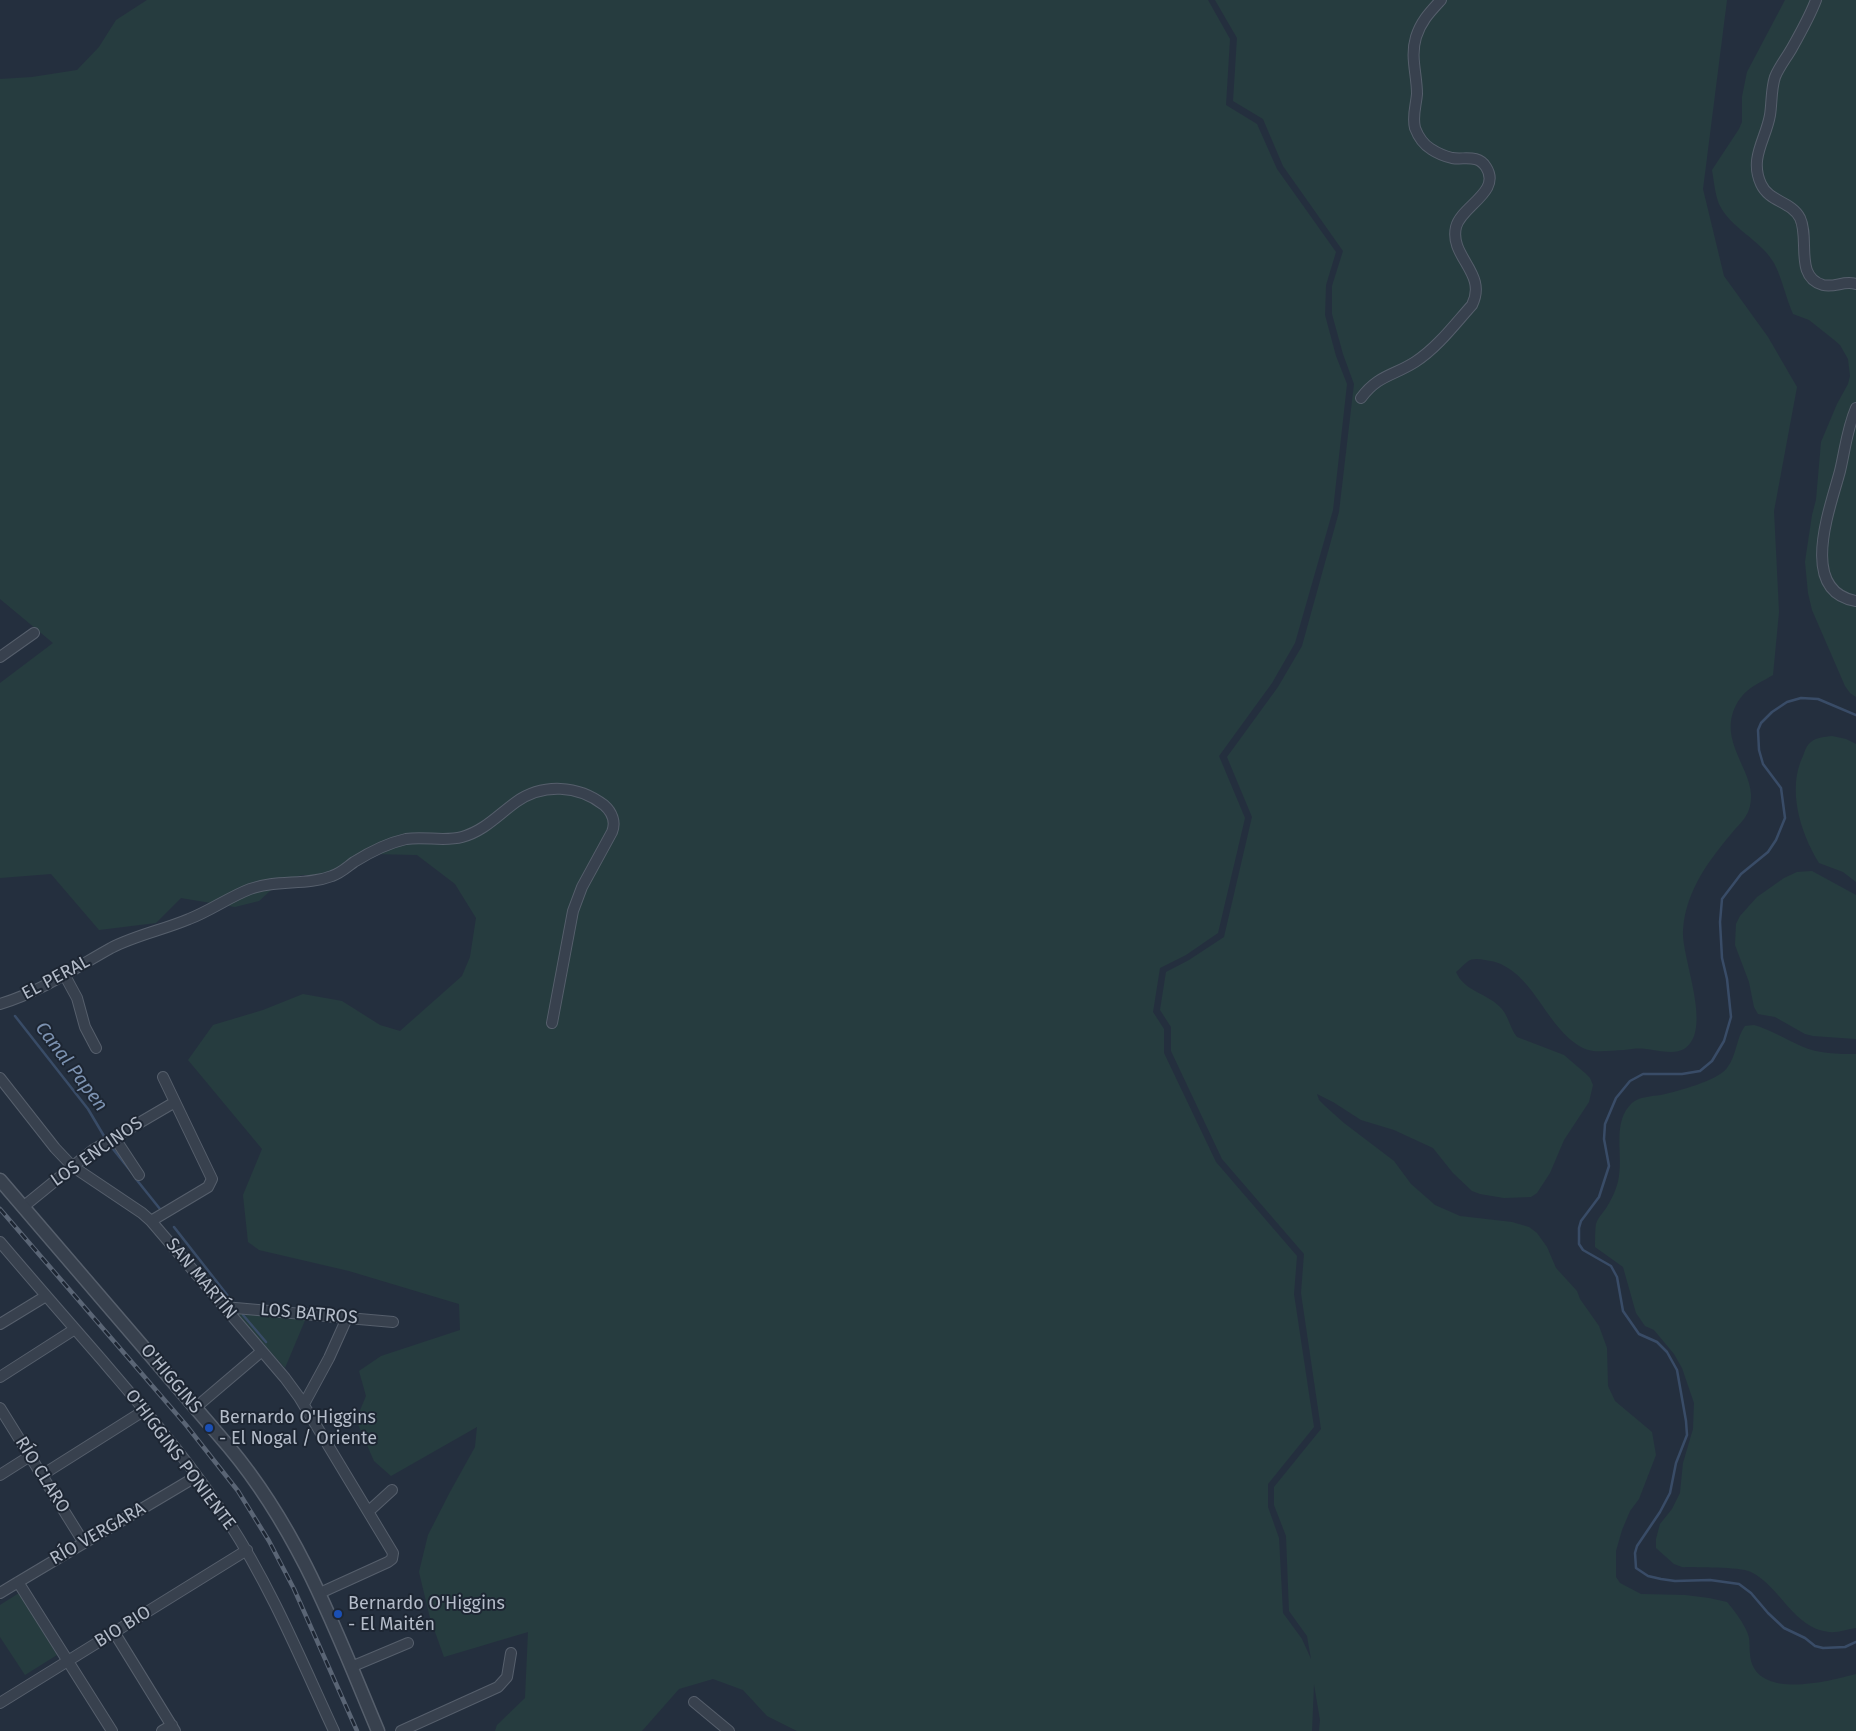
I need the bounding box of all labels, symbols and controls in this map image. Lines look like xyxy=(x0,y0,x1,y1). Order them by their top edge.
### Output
street label: EL PERAL xyxy=(18,951,94,1005)
water label: Canal Papen xyxy=(30,1018,112,1116)
street label: LOS ENCINOS xyxy=(47,1112,147,1192)
street label: SAN MARTÍN xyxy=(161,1234,241,1324)
street label: LOS BATROS xyxy=(259,1299,359,1329)
street label: O'HIGGINS xyxy=(136,1340,206,1418)
street label: O'HIGGINS PONIENTE xyxy=(120,1386,240,1534)
place label: Bernardo O'Higgins - El Nogal / Oriente xyxy=(219,1407,377,1450)
marker: Bernardo O'Higgins - El Nogal / Oriente xyxy=(203,1422,215,1434)
street label: RÍO CLARO xyxy=(10,1433,74,1517)
street label: RÍO VERGARA xyxy=(46,1498,150,1570)
place label: Bernardo O'Higgins - El Maitén xyxy=(348,1593,505,1636)
street label: BIO BIO xyxy=(91,1601,155,1653)
marker: Bernardo O'Higgins - El Maitén xyxy=(332,1608,344,1620)

